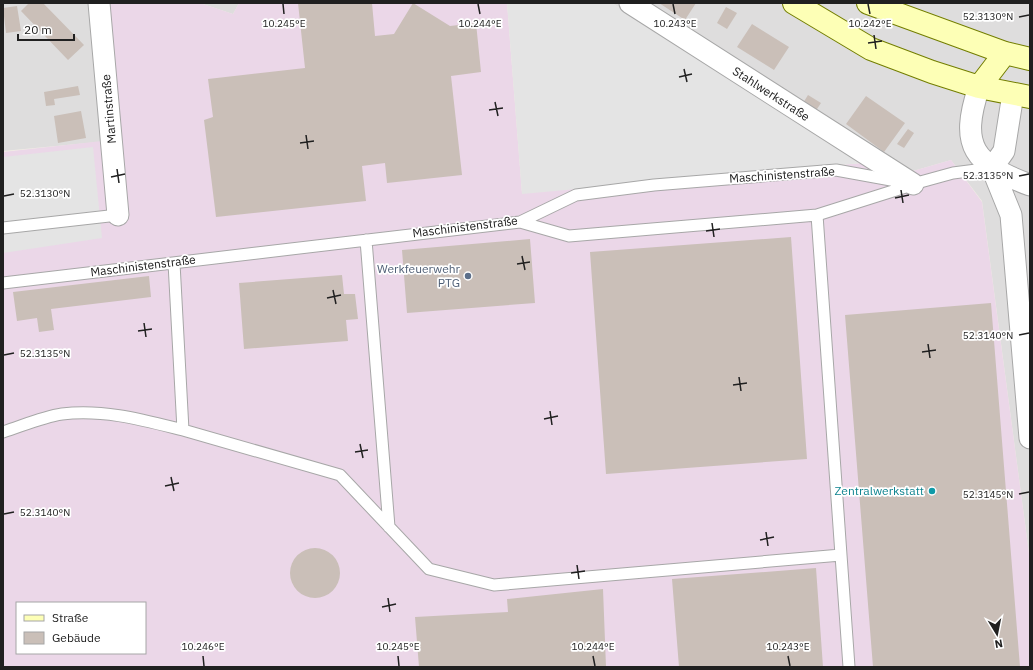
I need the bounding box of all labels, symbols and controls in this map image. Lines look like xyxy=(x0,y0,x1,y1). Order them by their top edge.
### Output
text: 52.3130°N xyxy=(963,10,1013,23)
scale bar xyxy=(18,16,74,42)
text: 10.245°E xyxy=(262,17,306,30)
text: 10.244°E xyxy=(458,17,502,30)
text: 10.243°E xyxy=(653,17,697,30)
text: 10.242°E xyxy=(848,17,892,30)
text: 20 m xyxy=(24,22,52,37)
street label: Stahlwerkstraße xyxy=(730,63,813,124)
street label: Martinstraße xyxy=(98,73,119,144)
street label: Maschinistenstraße xyxy=(729,163,836,186)
text: 52.3135°N xyxy=(963,169,1013,182)
text: 52.3130°N xyxy=(20,187,70,200)
street label: Maschinistenstraße xyxy=(411,213,519,240)
street label: Maschinistenstraße xyxy=(89,252,197,279)
place label: Werkfeuerwehr PTG xyxy=(377,261,461,290)
marker: Werkfeuerwehr PTG xyxy=(463,271,473,281)
text: 52.3140°N xyxy=(963,329,1013,342)
text: 52.3135°N xyxy=(20,347,70,360)
place label: Zentralwerkstatt xyxy=(834,483,924,498)
marker: Zentralwerkstatt xyxy=(927,486,937,496)
text: 52.3145°N xyxy=(963,488,1013,501)
text: 52.3140°N xyxy=(20,506,70,519)
legend xyxy=(16,602,146,654)
text: Straße xyxy=(52,610,89,625)
north arrow xyxy=(977,614,1017,654)
text: Gebäude xyxy=(52,630,101,645)
text: N xyxy=(994,636,1004,651)
text: 10.246°E xyxy=(181,640,225,653)
text: 10.245°E xyxy=(376,640,420,653)
text: 10.244°E xyxy=(571,640,615,653)
text: 10.243°E xyxy=(766,640,810,653)

